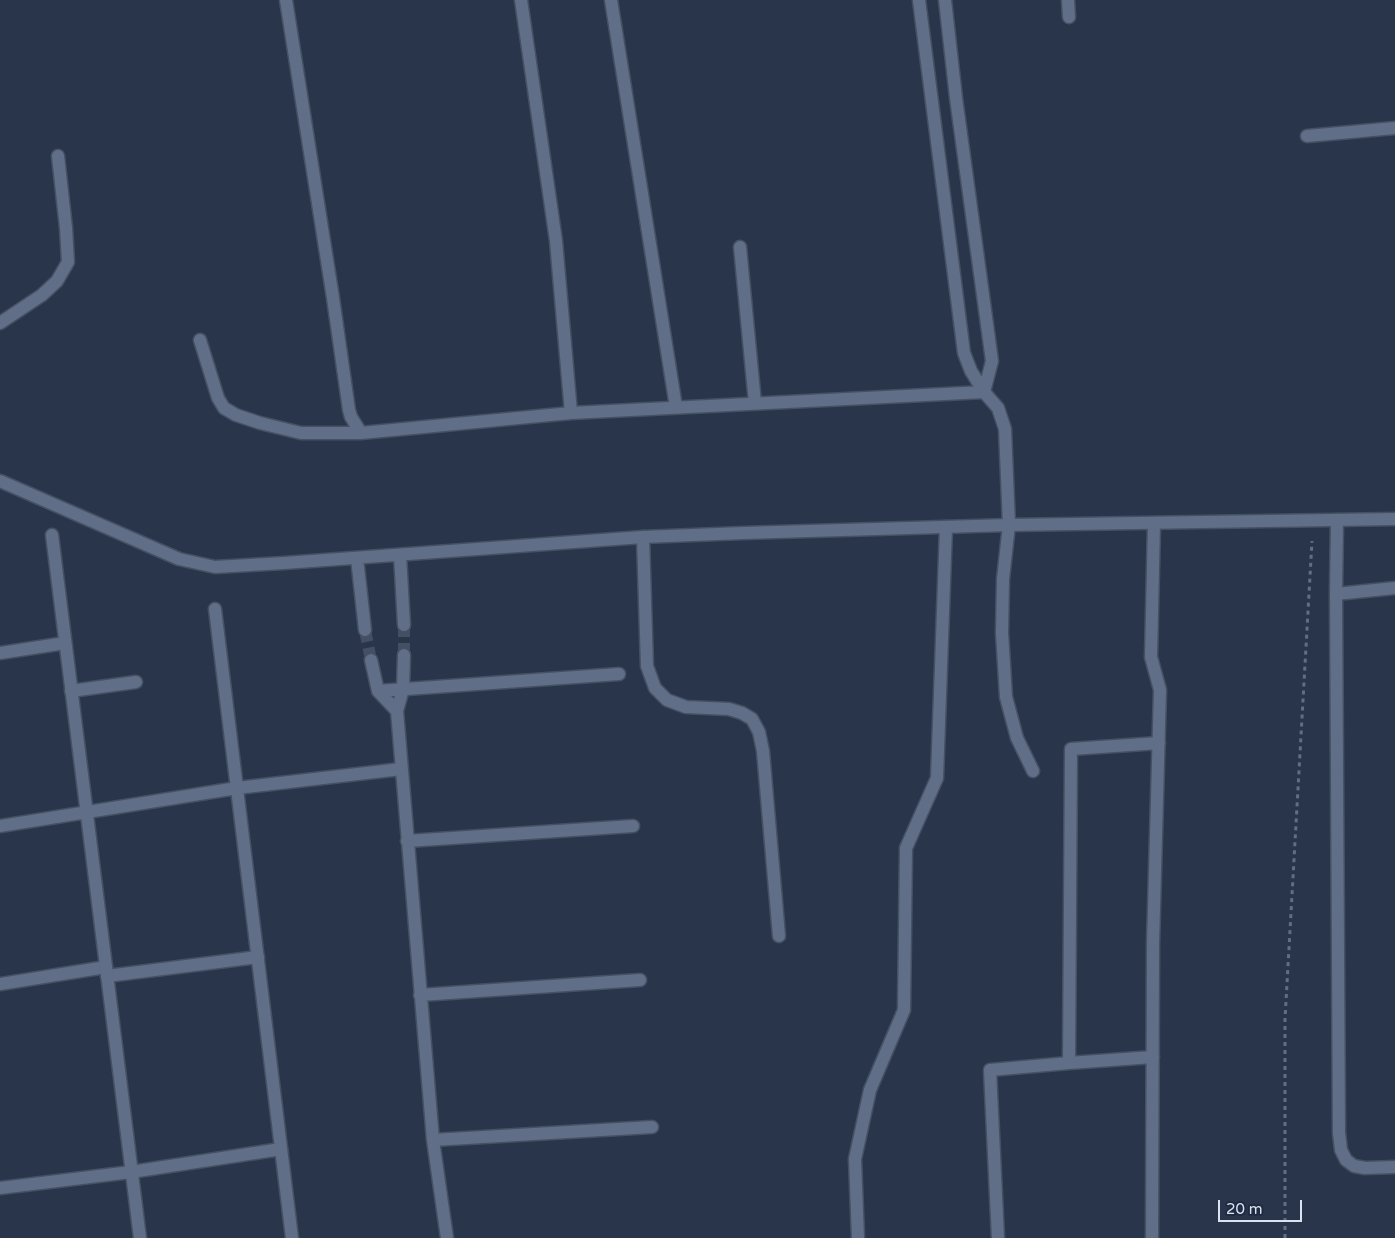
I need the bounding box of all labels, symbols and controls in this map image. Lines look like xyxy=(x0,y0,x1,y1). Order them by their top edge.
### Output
scale bar xyxy=(1220,1190,1304,1222)
text: 20 m xyxy=(1226,1200,1263,1218)

